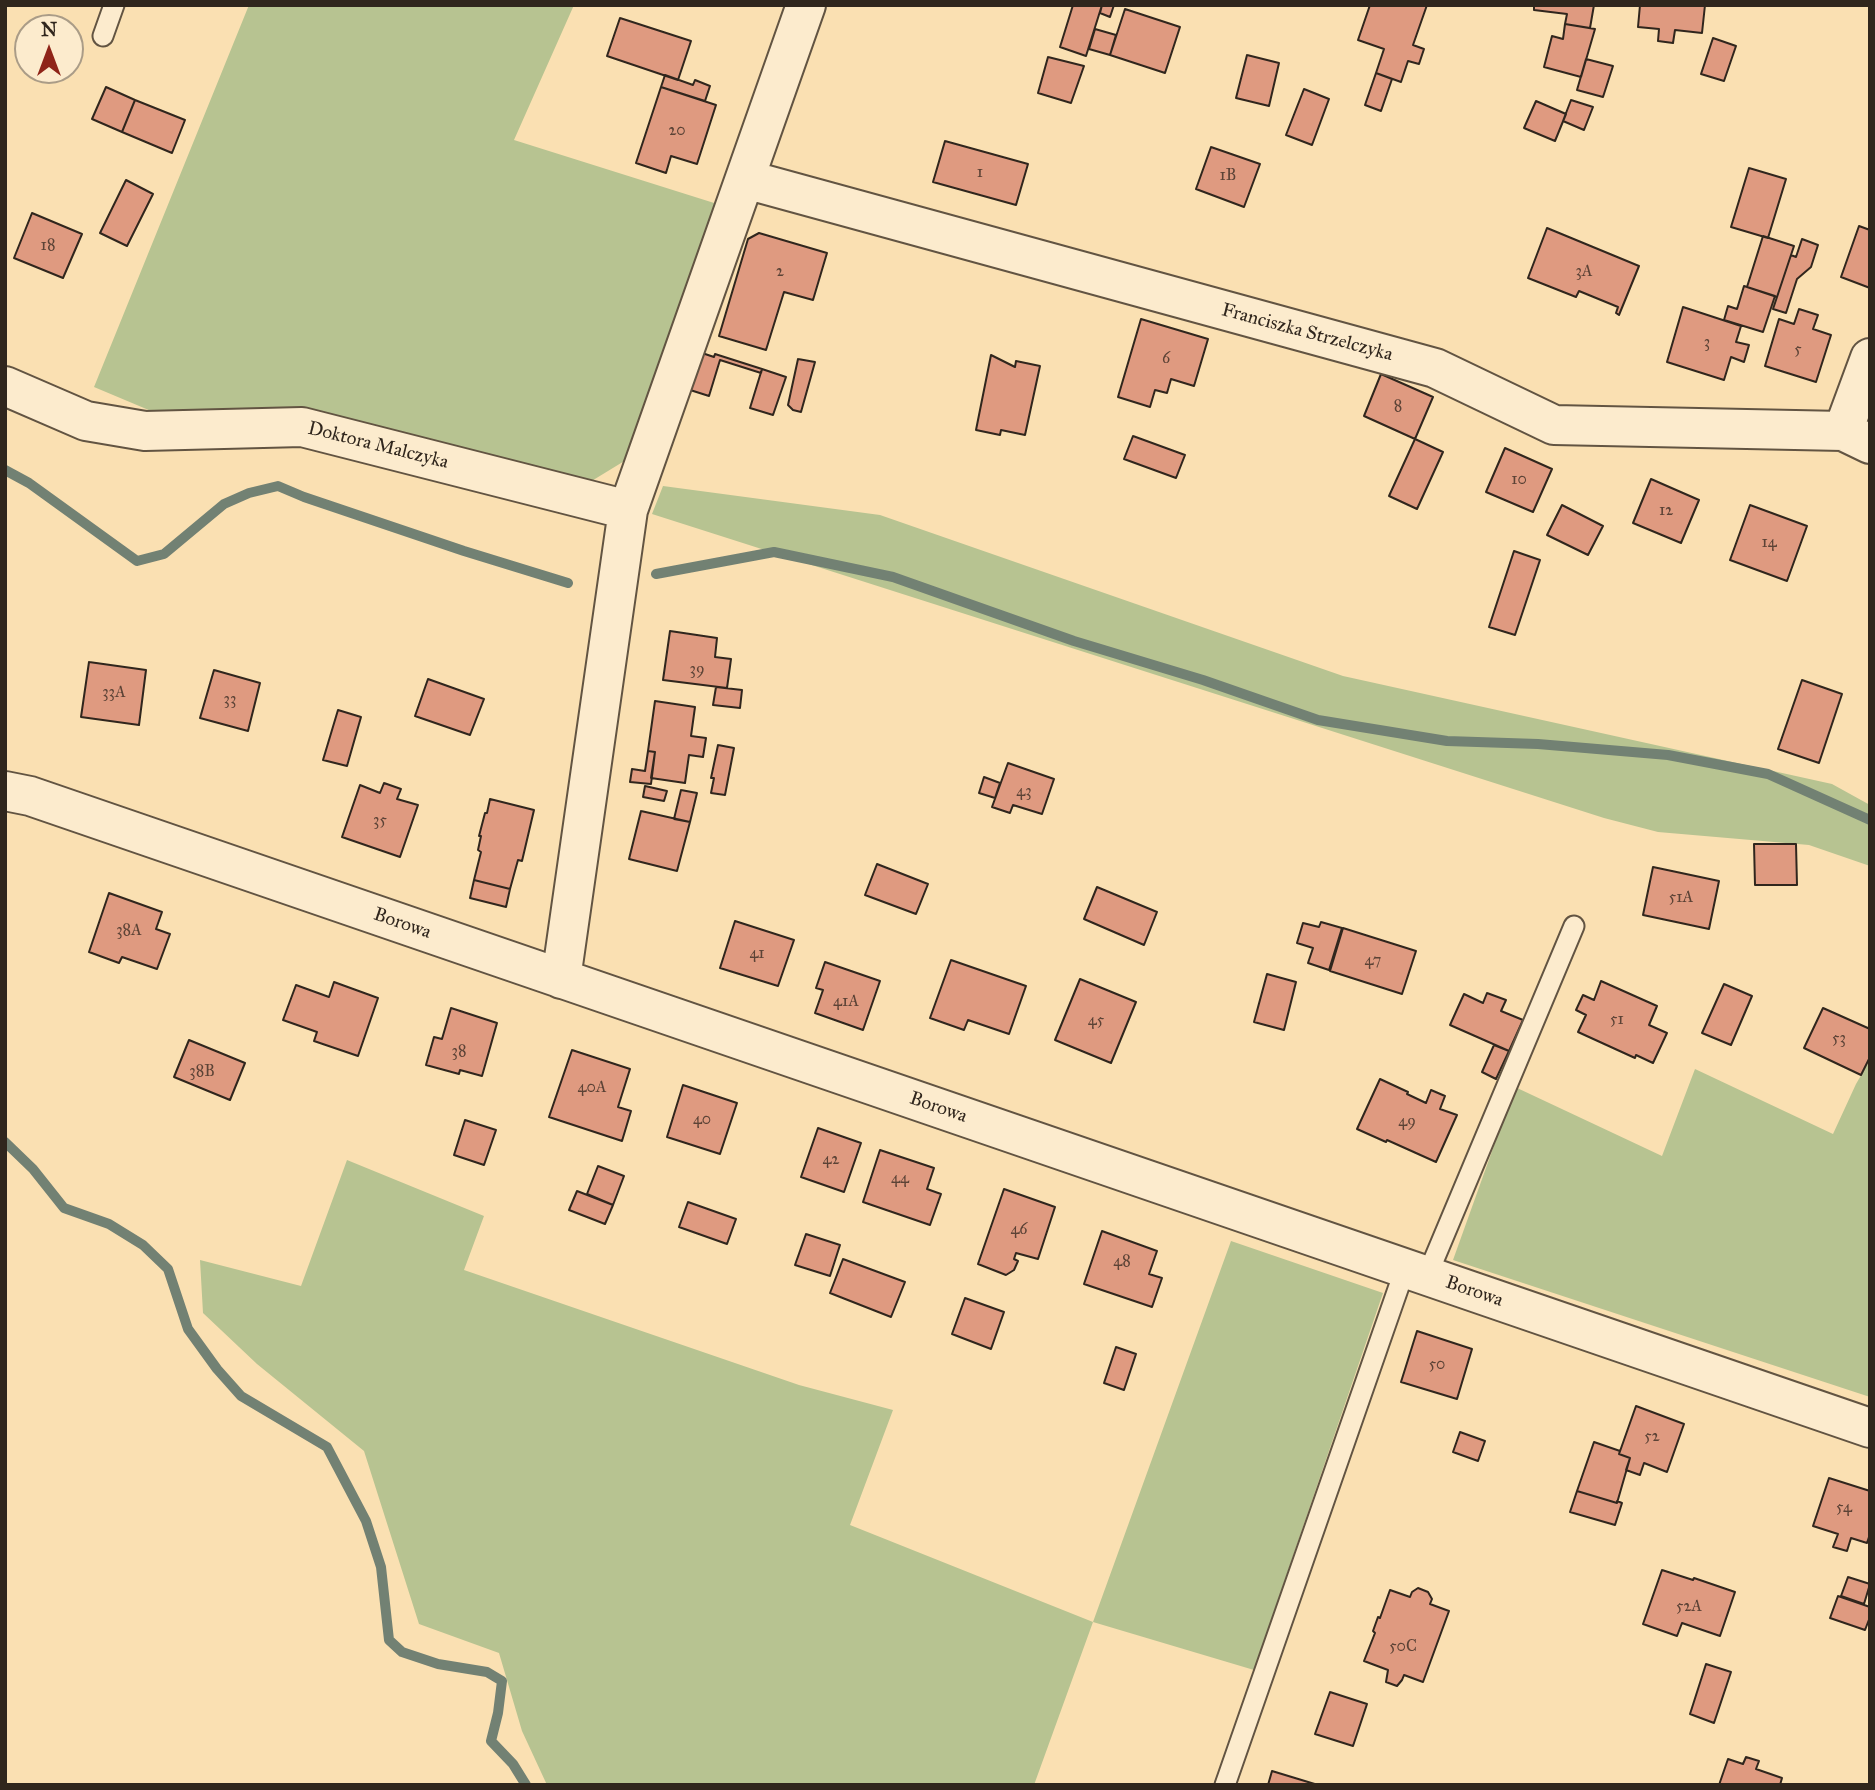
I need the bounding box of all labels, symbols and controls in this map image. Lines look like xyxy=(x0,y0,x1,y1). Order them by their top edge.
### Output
north arrow xyxy=(14,14,84,84)
text: N xyxy=(41,18,57,41)
house number: 20 xyxy=(668,121,686,141)
house number: 1 xyxy=(977,163,983,183)
house number: 1B xyxy=(1220,166,1236,186)
house number: 18 xyxy=(41,236,55,256)
house number: 2 xyxy=(776,262,784,282)
house number: 3A xyxy=(1575,262,1593,282)
street label: Franciszka Strzelczyka xyxy=(1219,299,1395,367)
house number: 3 xyxy=(1704,333,1710,353)
house number: 5 xyxy=(1794,340,1802,360)
house number: 6 xyxy=(1162,349,1170,369)
house number: 8 xyxy=(1394,397,1402,417)
street label: Doktora Malczyka xyxy=(305,418,451,474)
house number: 10 xyxy=(1511,470,1527,490)
house number: 12 xyxy=(1659,501,1673,521)
house number: 14 xyxy=(1761,533,1777,553)
house number: 39 xyxy=(690,660,704,680)
house number: 33A xyxy=(102,683,126,703)
house number: 33 xyxy=(224,690,236,710)
house number: 43 xyxy=(1016,782,1032,802)
house number: 35 xyxy=(373,811,387,831)
house number: 51A xyxy=(1669,888,1693,908)
street label: Borowa xyxy=(370,904,434,944)
house number: 38A xyxy=(116,921,142,941)
house number: 41 xyxy=(749,944,765,964)
house number: 47 xyxy=(1365,951,1381,971)
house number: 41A xyxy=(833,992,859,1012)
house number: 51 xyxy=(1610,1010,1624,1030)
house number: 45 xyxy=(1088,1011,1104,1031)
house number: 53 xyxy=(1832,1029,1846,1049)
house number: 38 xyxy=(452,1042,466,1062)
house number: 38B xyxy=(189,1062,215,1082)
house number: 40A xyxy=(578,1078,606,1098)
street label: Borowa xyxy=(906,1088,970,1128)
house number: 40 xyxy=(693,1110,711,1130)
house number: 49 xyxy=(1398,1112,1416,1132)
house number: 42 xyxy=(823,1150,839,1170)
house number: 44 xyxy=(891,1169,909,1189)
house number: 46 xyxy=(1010,1220,1028,1240)
house number: 48 xyxy=(1113,1252,1131,1272)
street label: Borowa xyxy=(1442,1272,1506,1312)
house number: 50 xyxy=(1429,1355,1445,1375)
house number: 52 xyxy=(1644,1427,1660,1447)
house number: 54 xyxy=(1836,1498,1852,1518)
house number: 52A xyxy=(1676,1597,1702,1617)
house number: 50C xyxy=(1389,1637,1417,1657)

